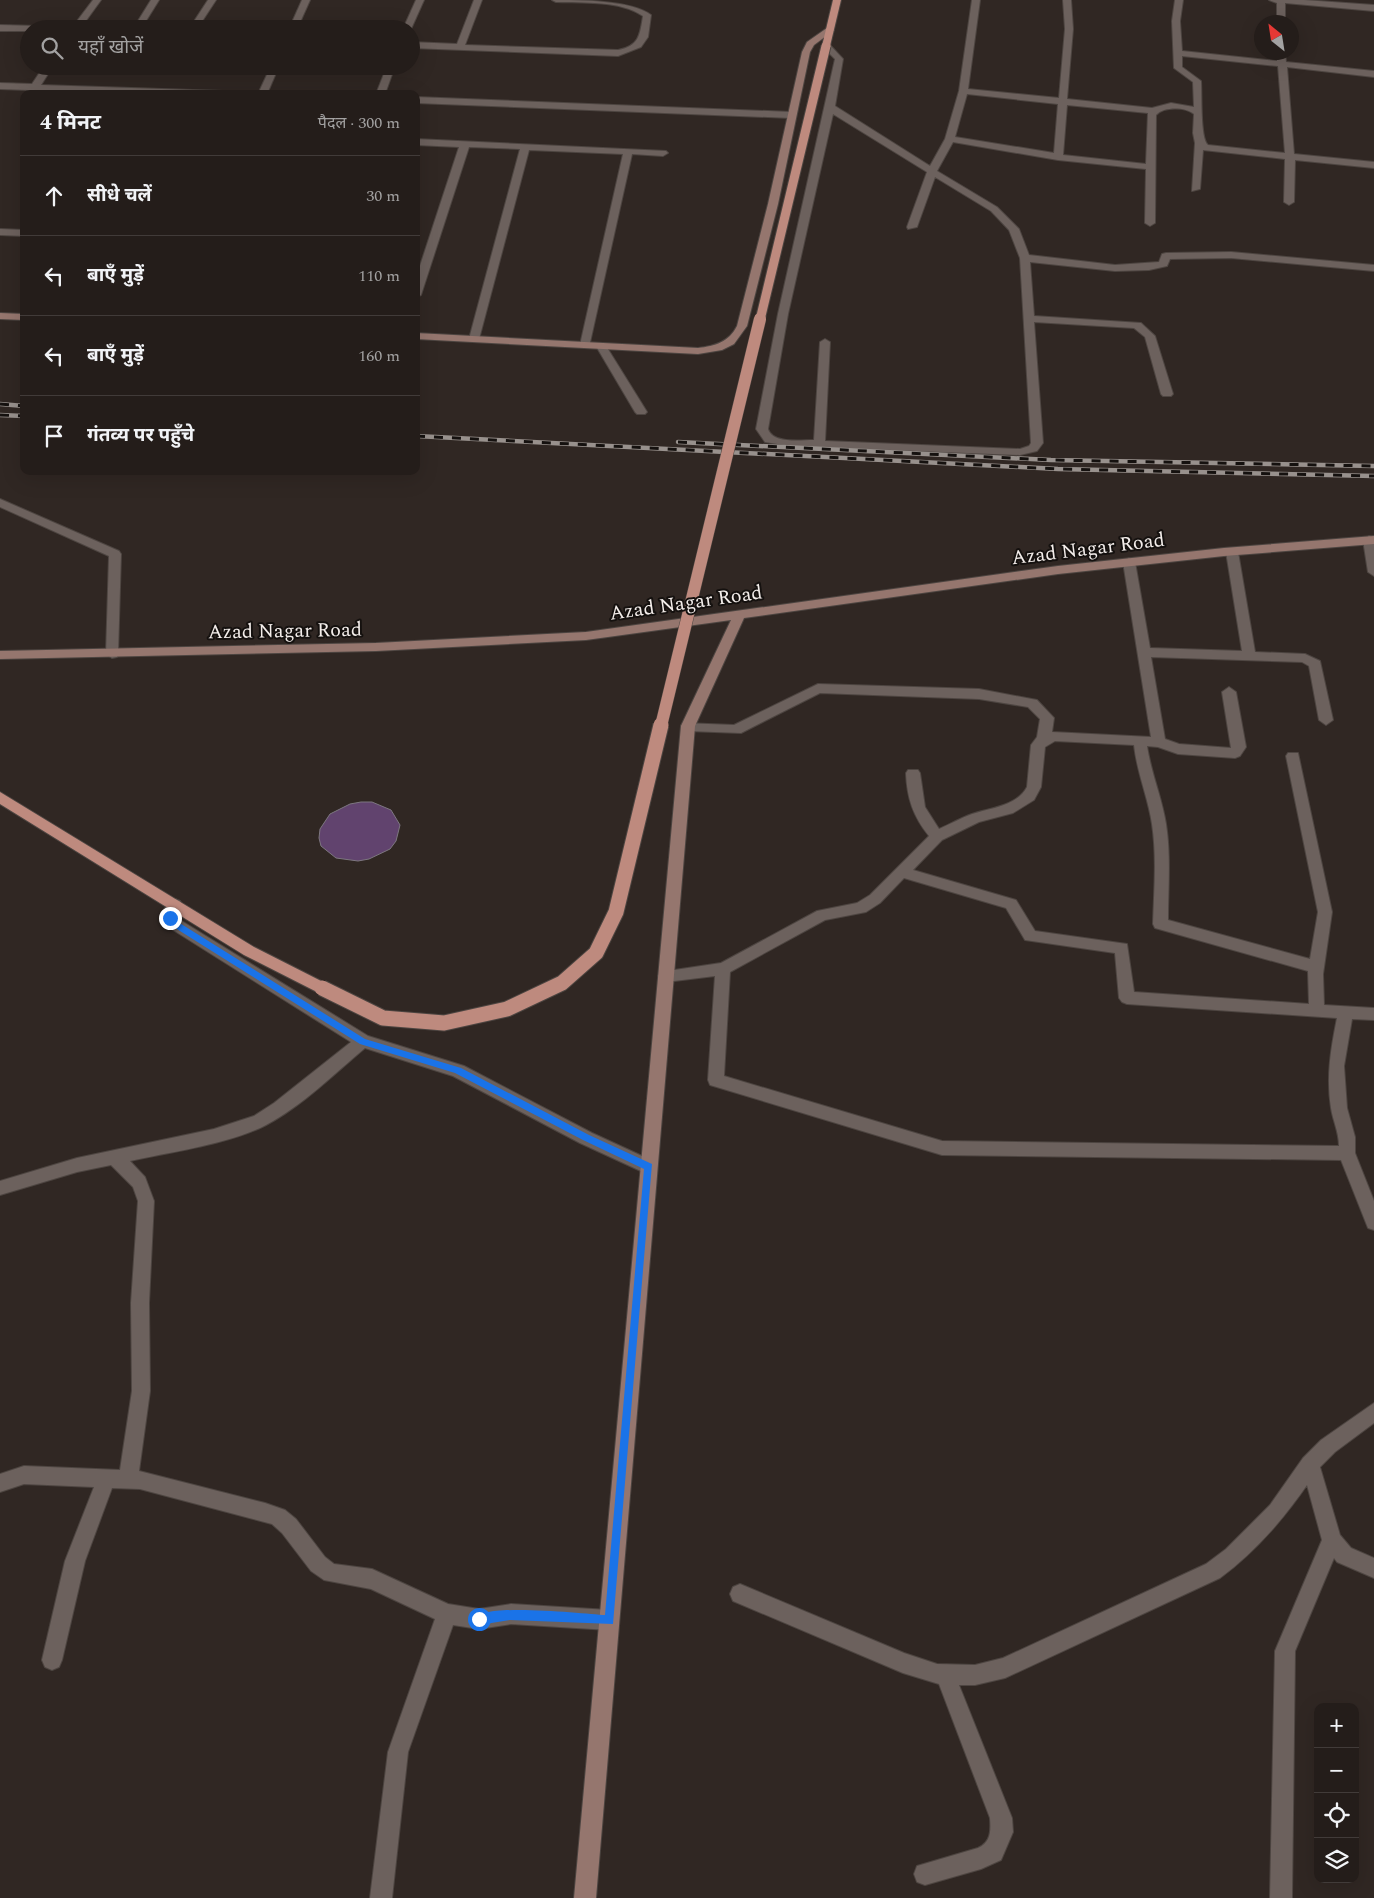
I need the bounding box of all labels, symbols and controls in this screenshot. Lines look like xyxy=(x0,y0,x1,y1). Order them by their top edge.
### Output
north arrow xyxy=(1254,15,1299,60)
search box xyxy=(20,20,420,75)
text: यहाँ खोजें xyxy=(78,33,143,62)
icon: search xyxy=(38,34,66,62)
text: 4 मिनट xyxy=(40,107,101,139)
text: पैदल · 300 m xyxy=(318,111,400,135)
text: सीधे चलें xyxy=(87,181,152,210)
icon: ahead xyxy=(40,182,68,210)
text: 30 m xyxy=(366,184,400,208)
text: बाएँ मुड़ें xyxy=(87,261,144,290)
icon: left xyxy=(40,262,68,290)
text: 110 m xyxy=(358,264,400,288)
text: बाएँ मुड़ें xyxy=(87,341,144,370)
icon: left xyxy=(40,342,68,370)
text: 160 m xyxy=(358,344,400,368)
text: गंतव्य पर पहुँचे xyxy=(87,421,194,450)
icon: arrive xyxy=(40,422,68,450)
street label: Azad Nagar Road xyxy=(1010,525,1166,573)
street label: Azad Nagar Road xyxy=(608,577,764,629)
street label: Azad Nagar Road xyxy=(208,615,362,647)
route end xyxy=(159,907,182,930)
route start xyxy=(468,1608,491,1631)
map controls xyxy=(1314,1703,1359,1883)
button: + xyxy=(1314,1703,1359,1748)
button: − xyxy=(1314,1748,1359,1793)
button: locate xyxy=(1314,1793,1359,1838)
button: layers xyxy=(1314,1838,1359,1883)

